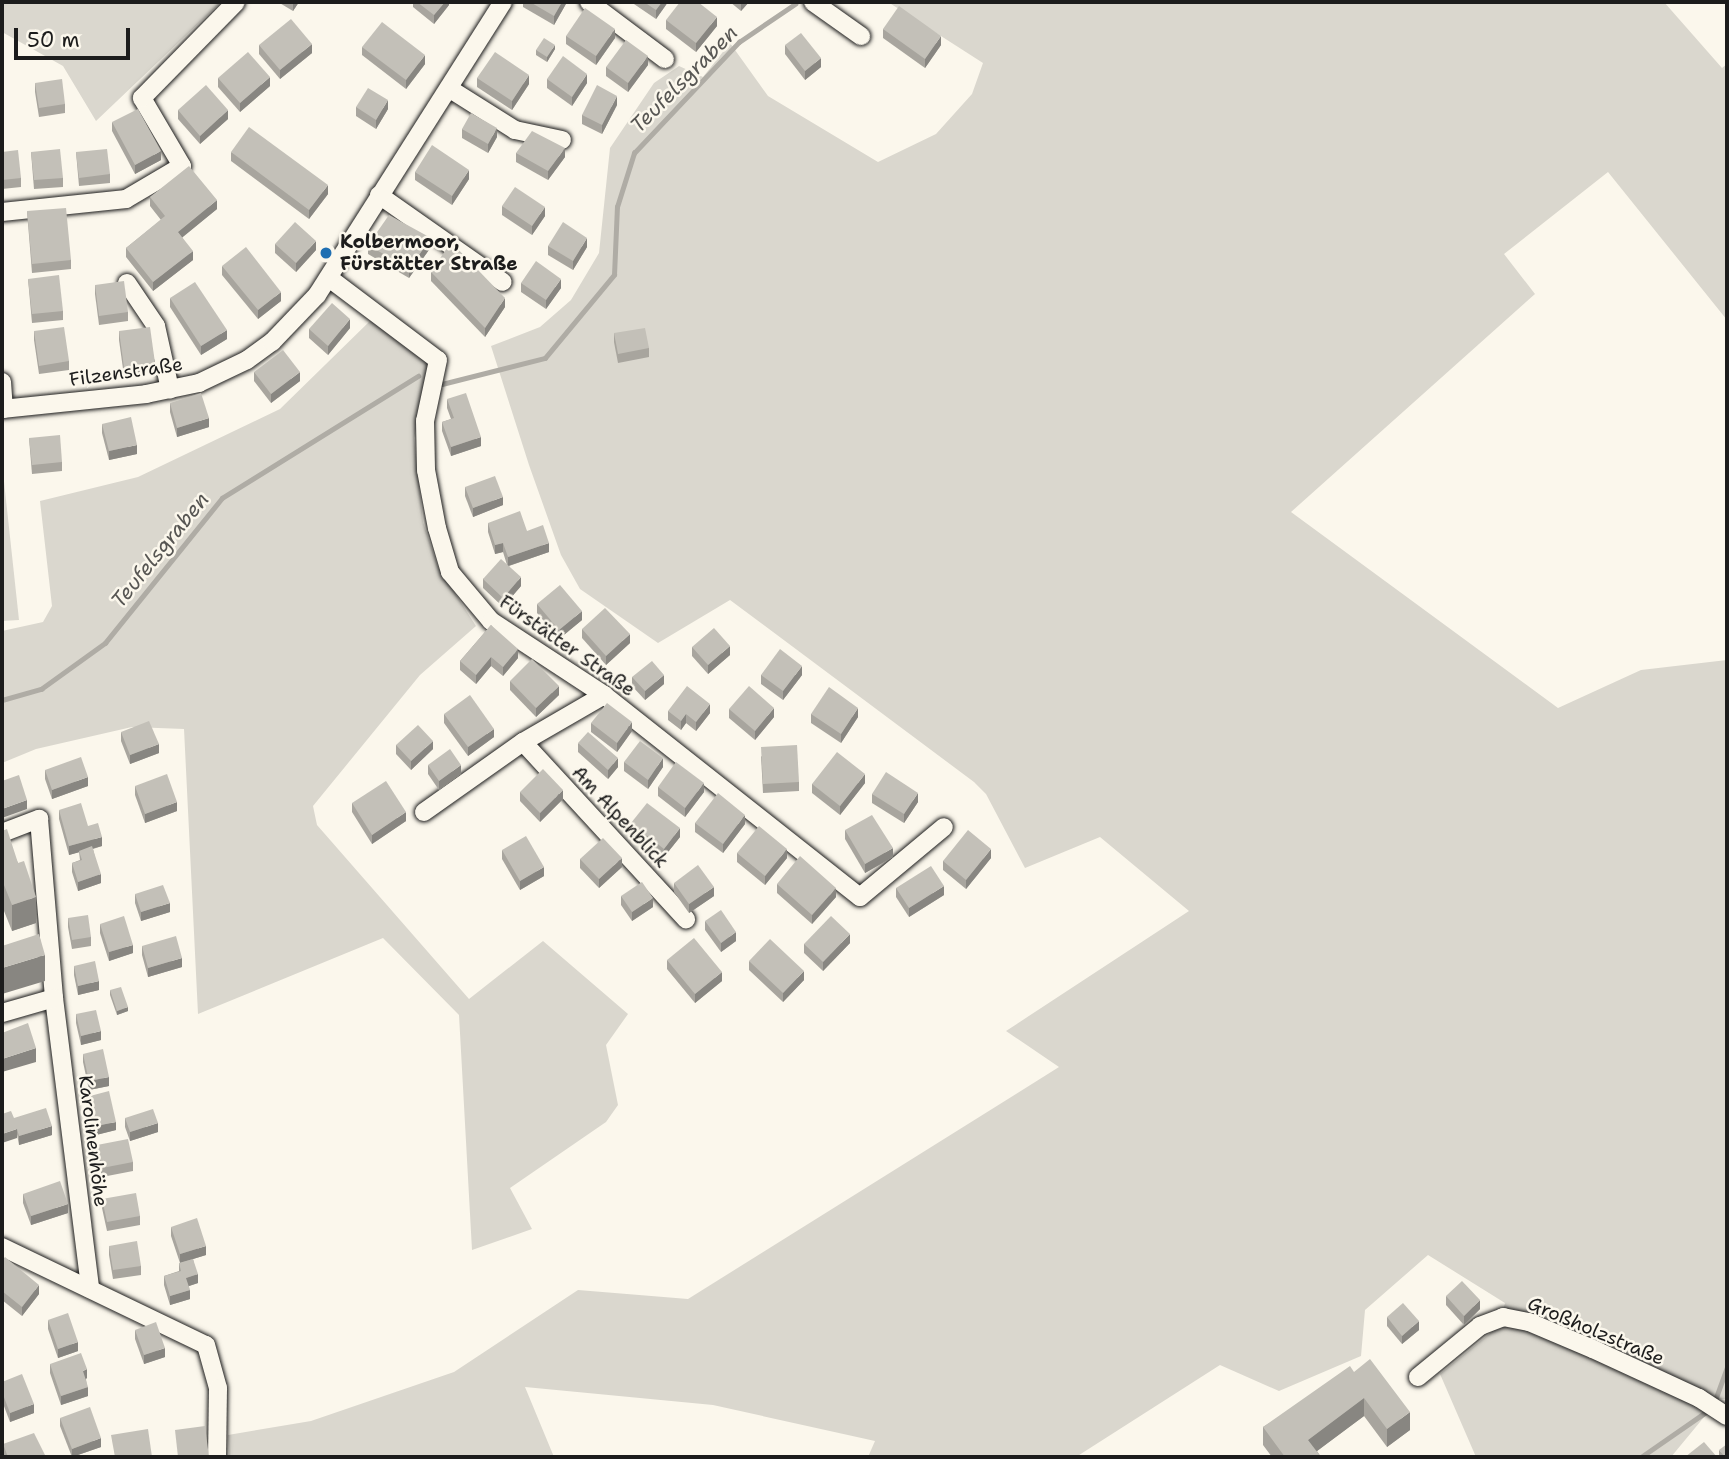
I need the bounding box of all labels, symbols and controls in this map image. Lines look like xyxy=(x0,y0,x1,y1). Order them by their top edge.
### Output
scale bar xyxy=(18,14,133,58)
water label: Teufelsgraben xyxy=(625,20,743,138)
text: 50 m xyxy=(27,26,80,54)
place label: Kolbermoor, Fürstätter Straße xyxy=(340,231,518,275)
marker: Kolbermoor, Fürstätter Straße xyxy=(318,245,334,261)
street label: Filzenstraße xyxy=(68,353,184,391)
water label: Teufelsgraben xyxy=(106,487,214,613)
street label: Fürstätter Straße xyxy=(495,591,639,701)
street label: Am Alpenblick xyxy=(567,761,673,873)
street label: Karolinenhöhe xyxy=(74,1074,112,1208)
street label: Großholzstraße xyxy=(1524,1292,1668,1370)

